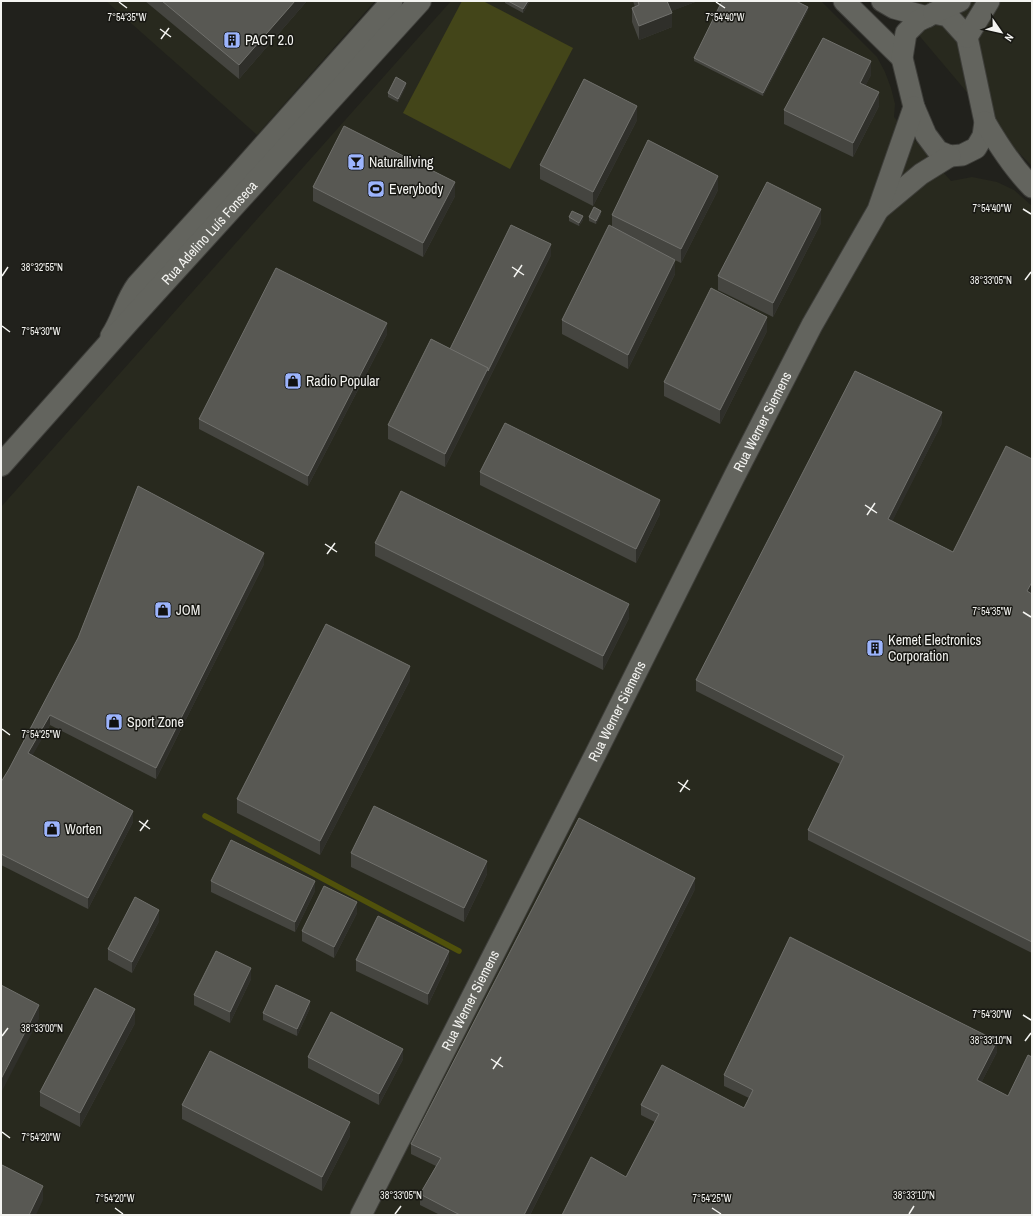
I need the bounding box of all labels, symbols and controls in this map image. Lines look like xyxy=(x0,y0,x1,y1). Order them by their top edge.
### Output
text: 7°54'35"W xyxy=(107,11,147,24)
text: 7°54'40"W xyxy=(705,11,745,24)
north arrow xyxy=(981,12,1021,52)
building icon: PACT 2.0 xyxy=(222,30,242,50)
place label: PACT 2.0 xyxy=(245,31,294,49)
text: N xyxy=(1002,31,1017,44)
bar icon: Naturalliving xyxy=(346,152,366,172)
place label: Naturalliving xyxy=(369,153,434,171)
street label: Rua Adelino Luís Fonseca xyxy=(157,177,262,288)
sports icon: Everybody xyxy=(366,179,386,199)
place label: Everybody xyxy=(389,180,443,198)
text: 7°54'40"W xyxy=(972,202,1012,215)
text: 38°32'55"N xyxy=(21,261,63,274)
text: 38°33'05"N xyxy=(970,274,1012,287)
text: 7°54'30"W xyxy=(21,325,61,338)
street label: Rua Werner Siemens xyxy=(729,368,796,475)
shop icon: Radio Popular xyxy=(283,371,303,391)
place label: Radio Popular xyxy=(306,372,380,390)
shop icon: JOM xyxy=(153,600,173,620)
place label: JOM xyxy=(176,601,200,619)
text: 7°54'35"W xyxy=(972,605,1012,618)
place label: Kemet Electronics Corporation xyxy=(888,631,981,665)
building icon: Kemet Electronics Corporation xyxy=(865,638,885,658)
street label: Rua Werner Siemens xyxy=(584,658,650,765)
shop icon: Sport Zone xyxy=(104,712,124,732)
place label: Sport Zone xyxy=(127,713,184,731)
text: 7°54'25"W xyxy=(21,728,61,741)
shop icon: Worten xyxy=(42,819,62,839)
place label: Worten xyxy=(65,820,102,838)
street label: Rua Werner Siemens xyxy=(437,947,503,1053)
text: 7°54'30"W xyxy=(972,1008,1012,1021)
text: 38°33'00"N xyxy=(21,1022,63,1035)
text: 38°33'10"N xyxy=(970,1034,1012,1047)
text: 7°54'20"W xyxy=(21,1131,61,1144)
text: 38°33'05"N xyxy=(380,1189,422,1202)
text: 38°33'10"N xyxy=(893,1189,935,1202)
text: 7°54'20"W xyxy=(95,1192,135,1205)
text: 7°54'25"W xyxy=(692,1192,732,1205)

